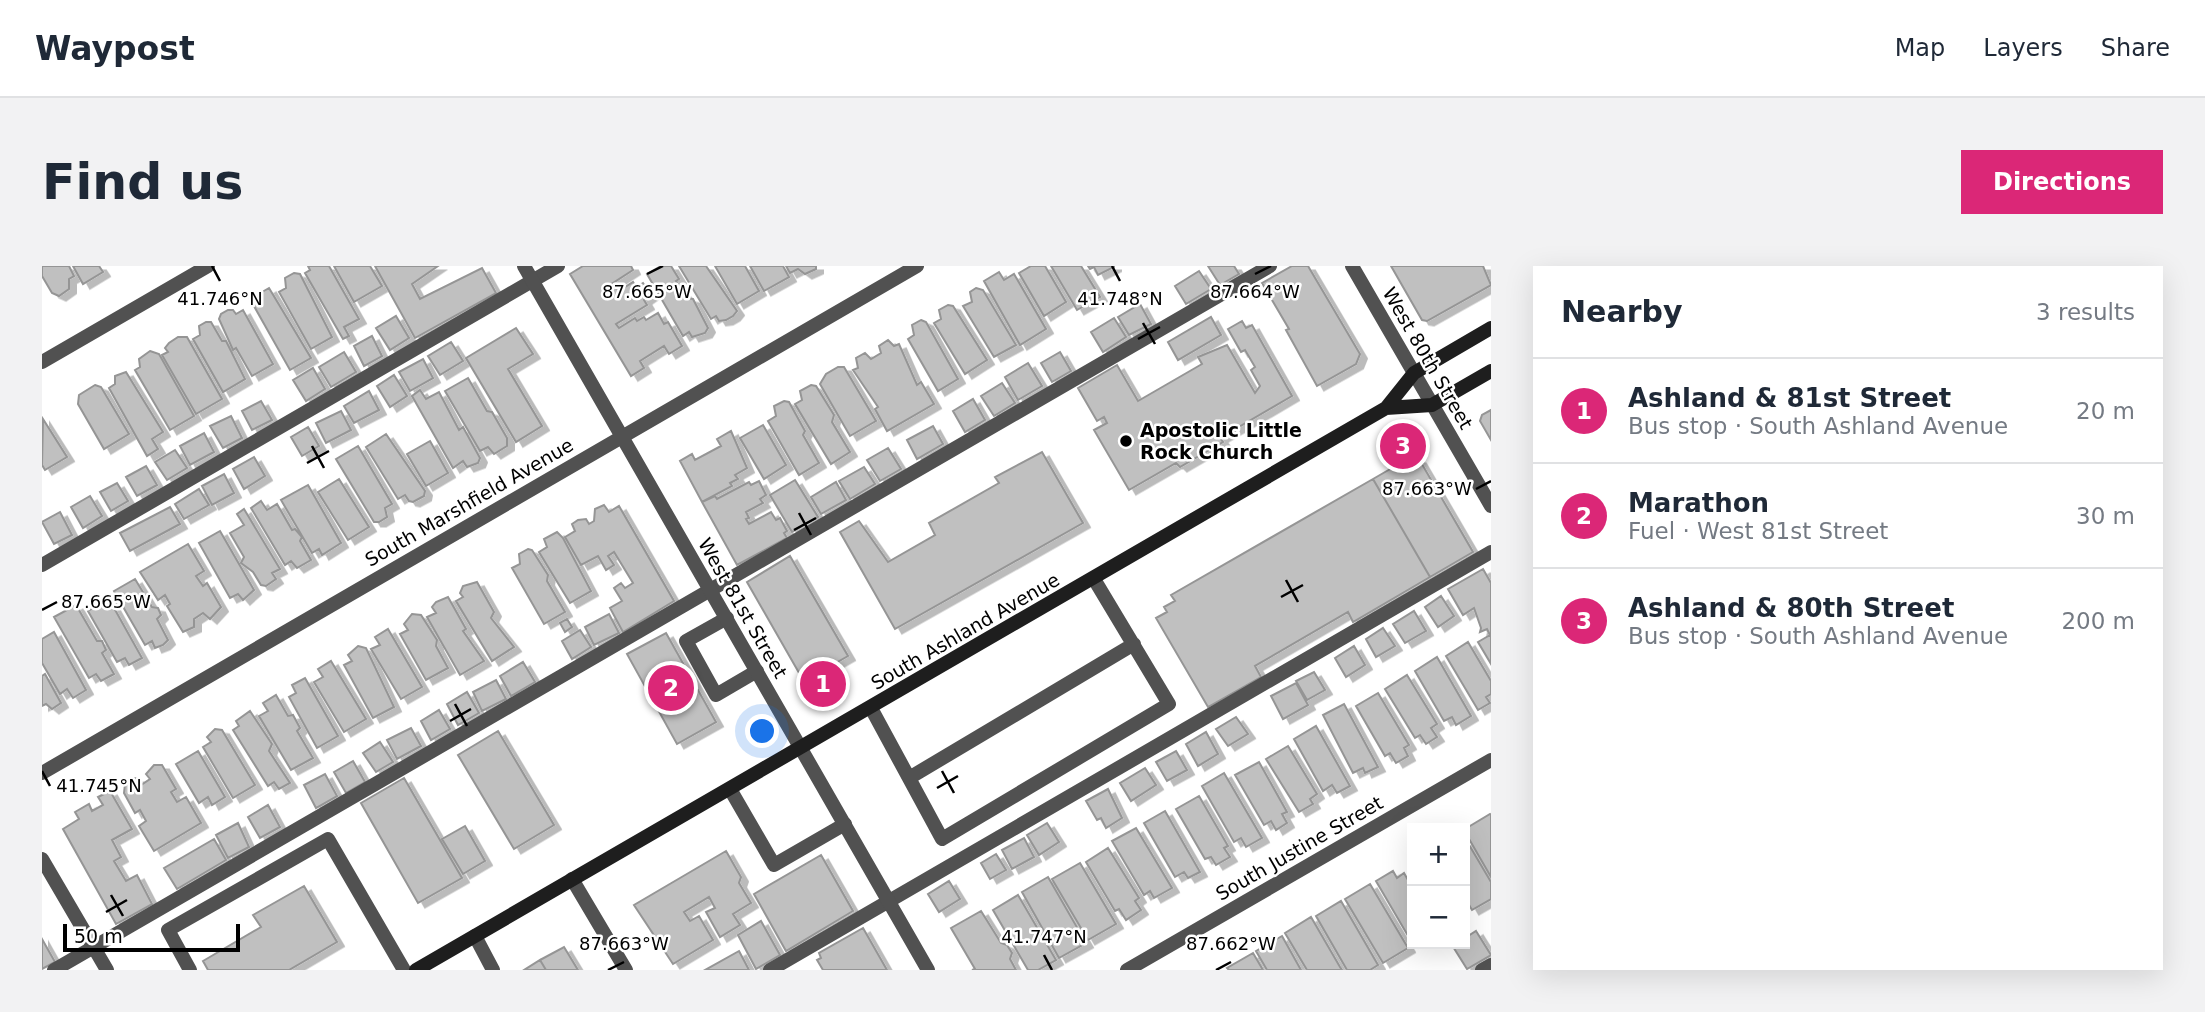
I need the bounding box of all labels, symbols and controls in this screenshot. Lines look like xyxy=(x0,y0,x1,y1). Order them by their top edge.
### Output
text: Waypost xyxy=(35,29,195,68)
text: Map xyxy=(1895,34,1945,62)
text: Layers xyxy=(1983,34,2063,62)
text: Share xyxy=(2101,34,2170,62)
button: Directions xyxy=(1961,150,2163,214)
text: Find us xyxy=(42,154,243,211)
text: 87.665°W xyxy=(602,281,692,302)
text: 87.664°W xyxy=(1210,281,1300,302)
street label: West 80th Street xyxy=(1378,283,1478,433)
text: 41.746°N xyxy=(177,288,263,309)
text: 41.748°N xyxy=(1077,288,1163,309)
text: Nearby xyxy=(1561,294,1683,329)
text: 3 results xyxy=(2036,299,2135,325)
text: Ashland & 81st Street xyxy=(1628,383,1951,413)
text: 1 xyxy=(1576,398,1592,424)
text: 20 m xyxy=(2076,398,2135,424)
text: Bus stop · South Ashland Avenue xyxy=(1628,413,2008,439)
place label: Apostolic Little Rock Church xyxy=(1140,419,1302,463)
pin: 3 xyxy=(1380,420,1426,472)
street label: South Marshfield Avenue xyxy=(361,433,577,571)
marker: Apostolic Little Rock Church xyxy=(1118,433,1134,449)
text: 87.663°W xyxy=(1382,478,1472,499)
text: Marathon xyxy=(1628,488,1769,518)
text: 2 xyxy=(1576,503,1592,529)
text: 30 m xyxy=(2076,503,2135,529)
text: Fuel · West 81st Street xyxy=(1628,518,1888,544)
street label: West 81st Street xyxy=(694,534,792,682)
street label: South Ashland Avenue xyxy=(867,568,1063,694)
text: 87.665°W xyxy=(61,591,151,612)
text: Ashland & 80th Street xyxy=(1628,593,1954,623)
text: 3 xyxy=(1576,608,1592,634)
text: 200 m xyxy=(2061,608,2135,634)
text: Bus stop · South Ashland Avenue xyxy=(1628,623,2008,649)
pin: 1 xyxy=(800,658,846,710)
pin: 2 xyxy=(648,662,694,714)
your location xyxy=(745,714,779,748)
text: 41.745°N xyxy=(56,775,142,796)
street label: South Justine Street xyxy=(1212,791,1386,905)
map controls xyxy=(1407,823,1470,949)
button: + xyxy=(1407,823,1470,886)
button: − xyxy=(1407,886,1470,949)
scale bar xyxy=(63,921,240,953)
text: 50 m xyxy=(74,925,123,947)
text: 41.747°N xyxy=(1001,926,1087,947)
text: 87.663°W xyxy=(579,933,669,954)
text: 87.662°W xyxy=(1186,933,1276,954)

